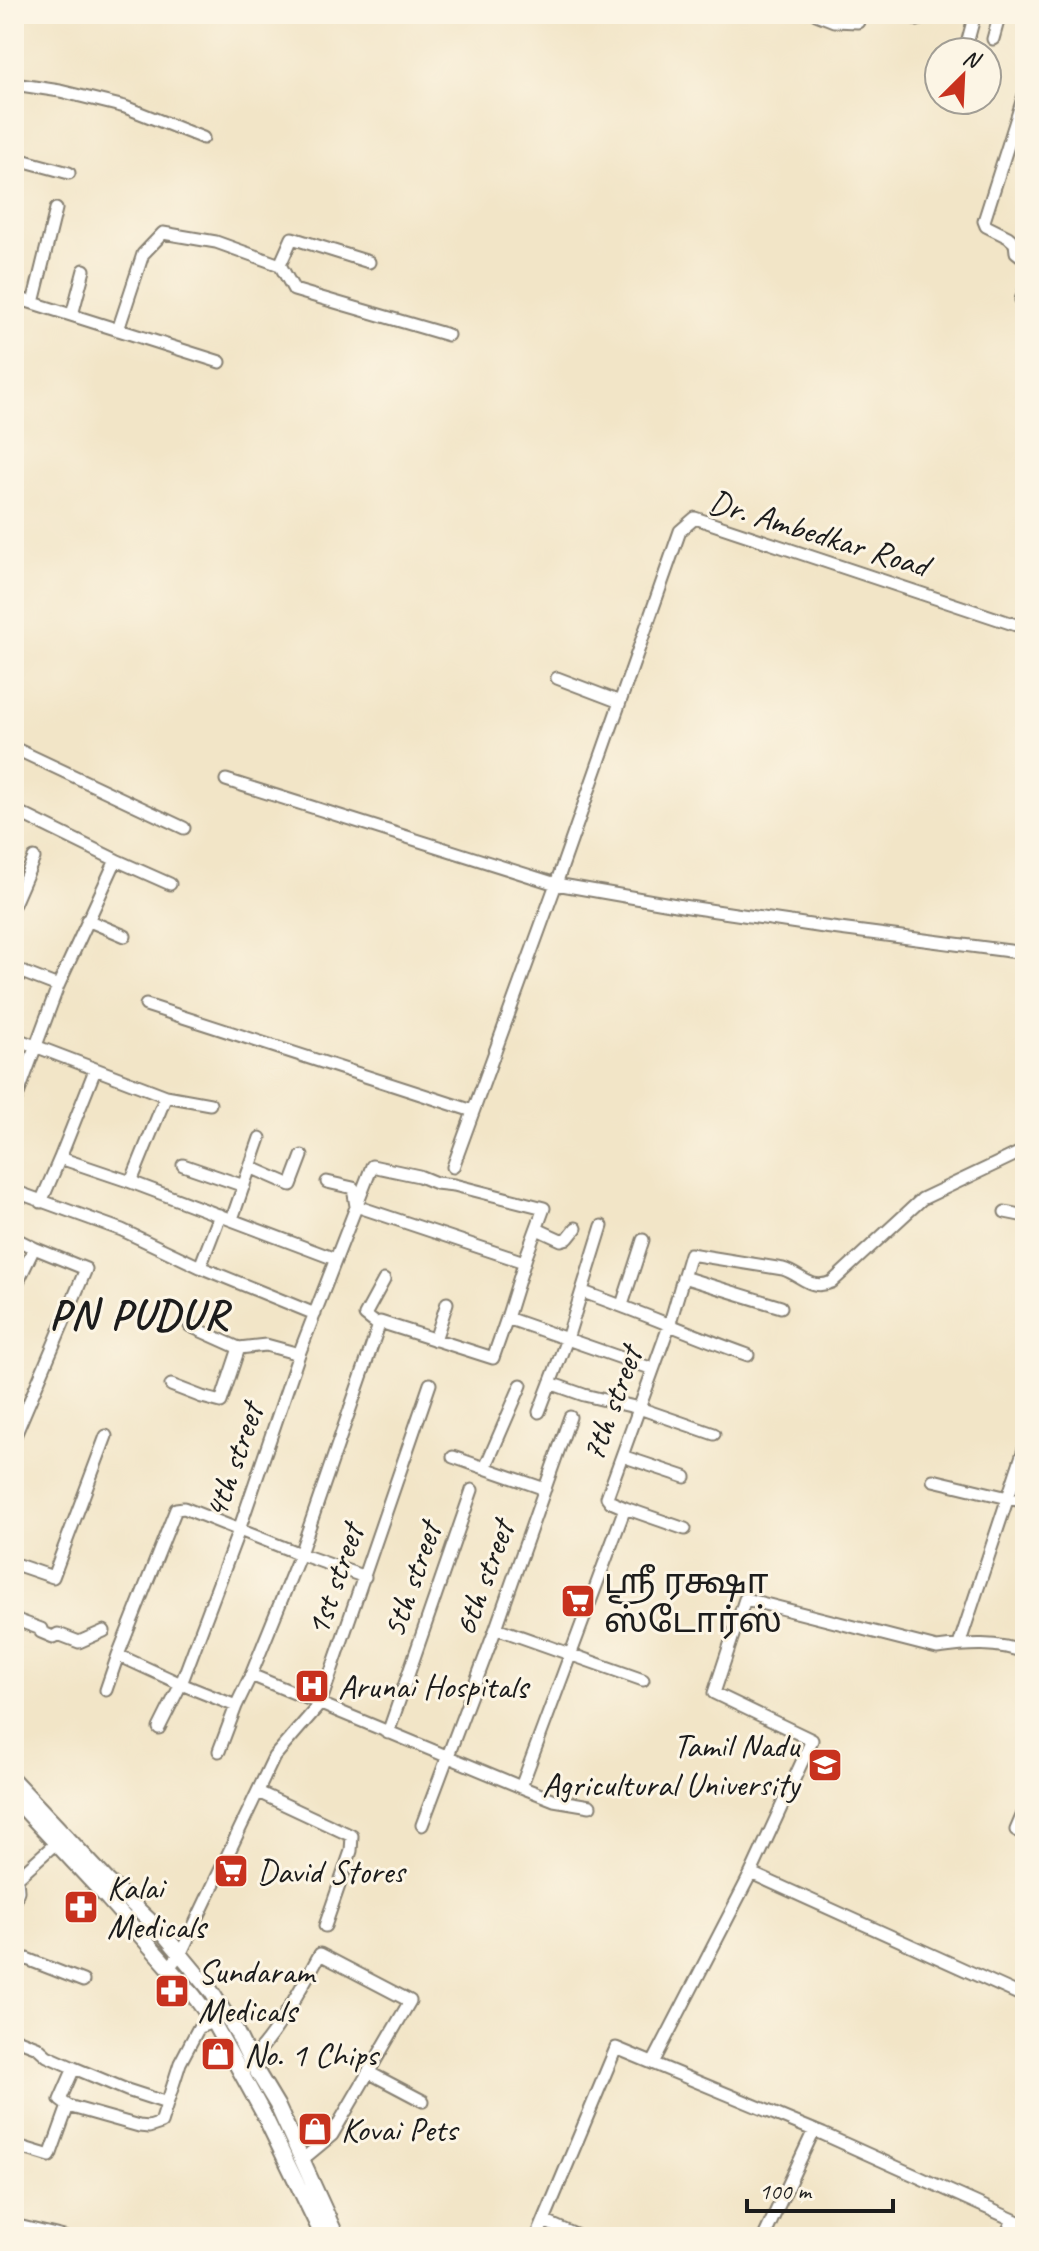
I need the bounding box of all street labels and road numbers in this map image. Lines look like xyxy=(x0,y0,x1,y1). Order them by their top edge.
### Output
street label: Dr. Ambedkar Road xyxy=(704,479,938,588)
street label: 7th street xyxy=(571,1336,653,1467)
street label: 4th street xyxy=(193,1393,274,1524)
street label: 6th street xyxy=(443,1510,525,1641)
street label: 5th street xyxy=(371,1512,452,1643)
street label: 1st street xyxy=(295,1514,375,1641)

